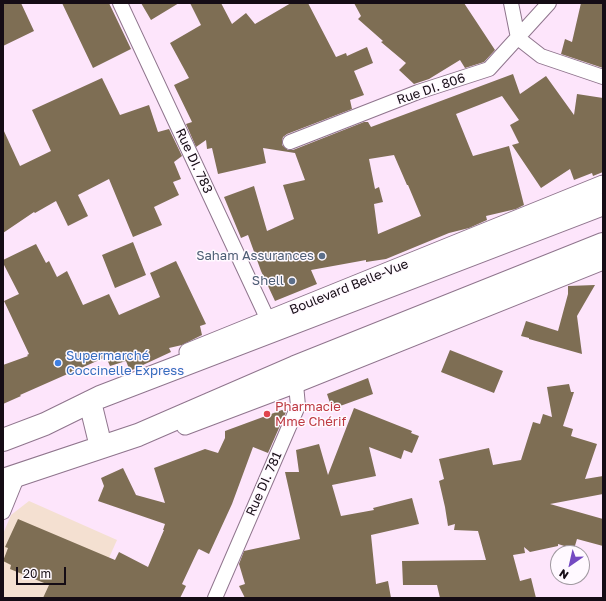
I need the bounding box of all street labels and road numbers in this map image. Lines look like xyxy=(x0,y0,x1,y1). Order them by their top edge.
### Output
street label: Rue DI. 806 xyxy=(395,70,467,108)
street label: Rue DI. 783 xyxy=(172,126,216,196)
street label: Boulevard Belle-Vue xyxy=(287,256,411,318)
street label: Rue DI. 781 xyxy=(243,449,285,519)

